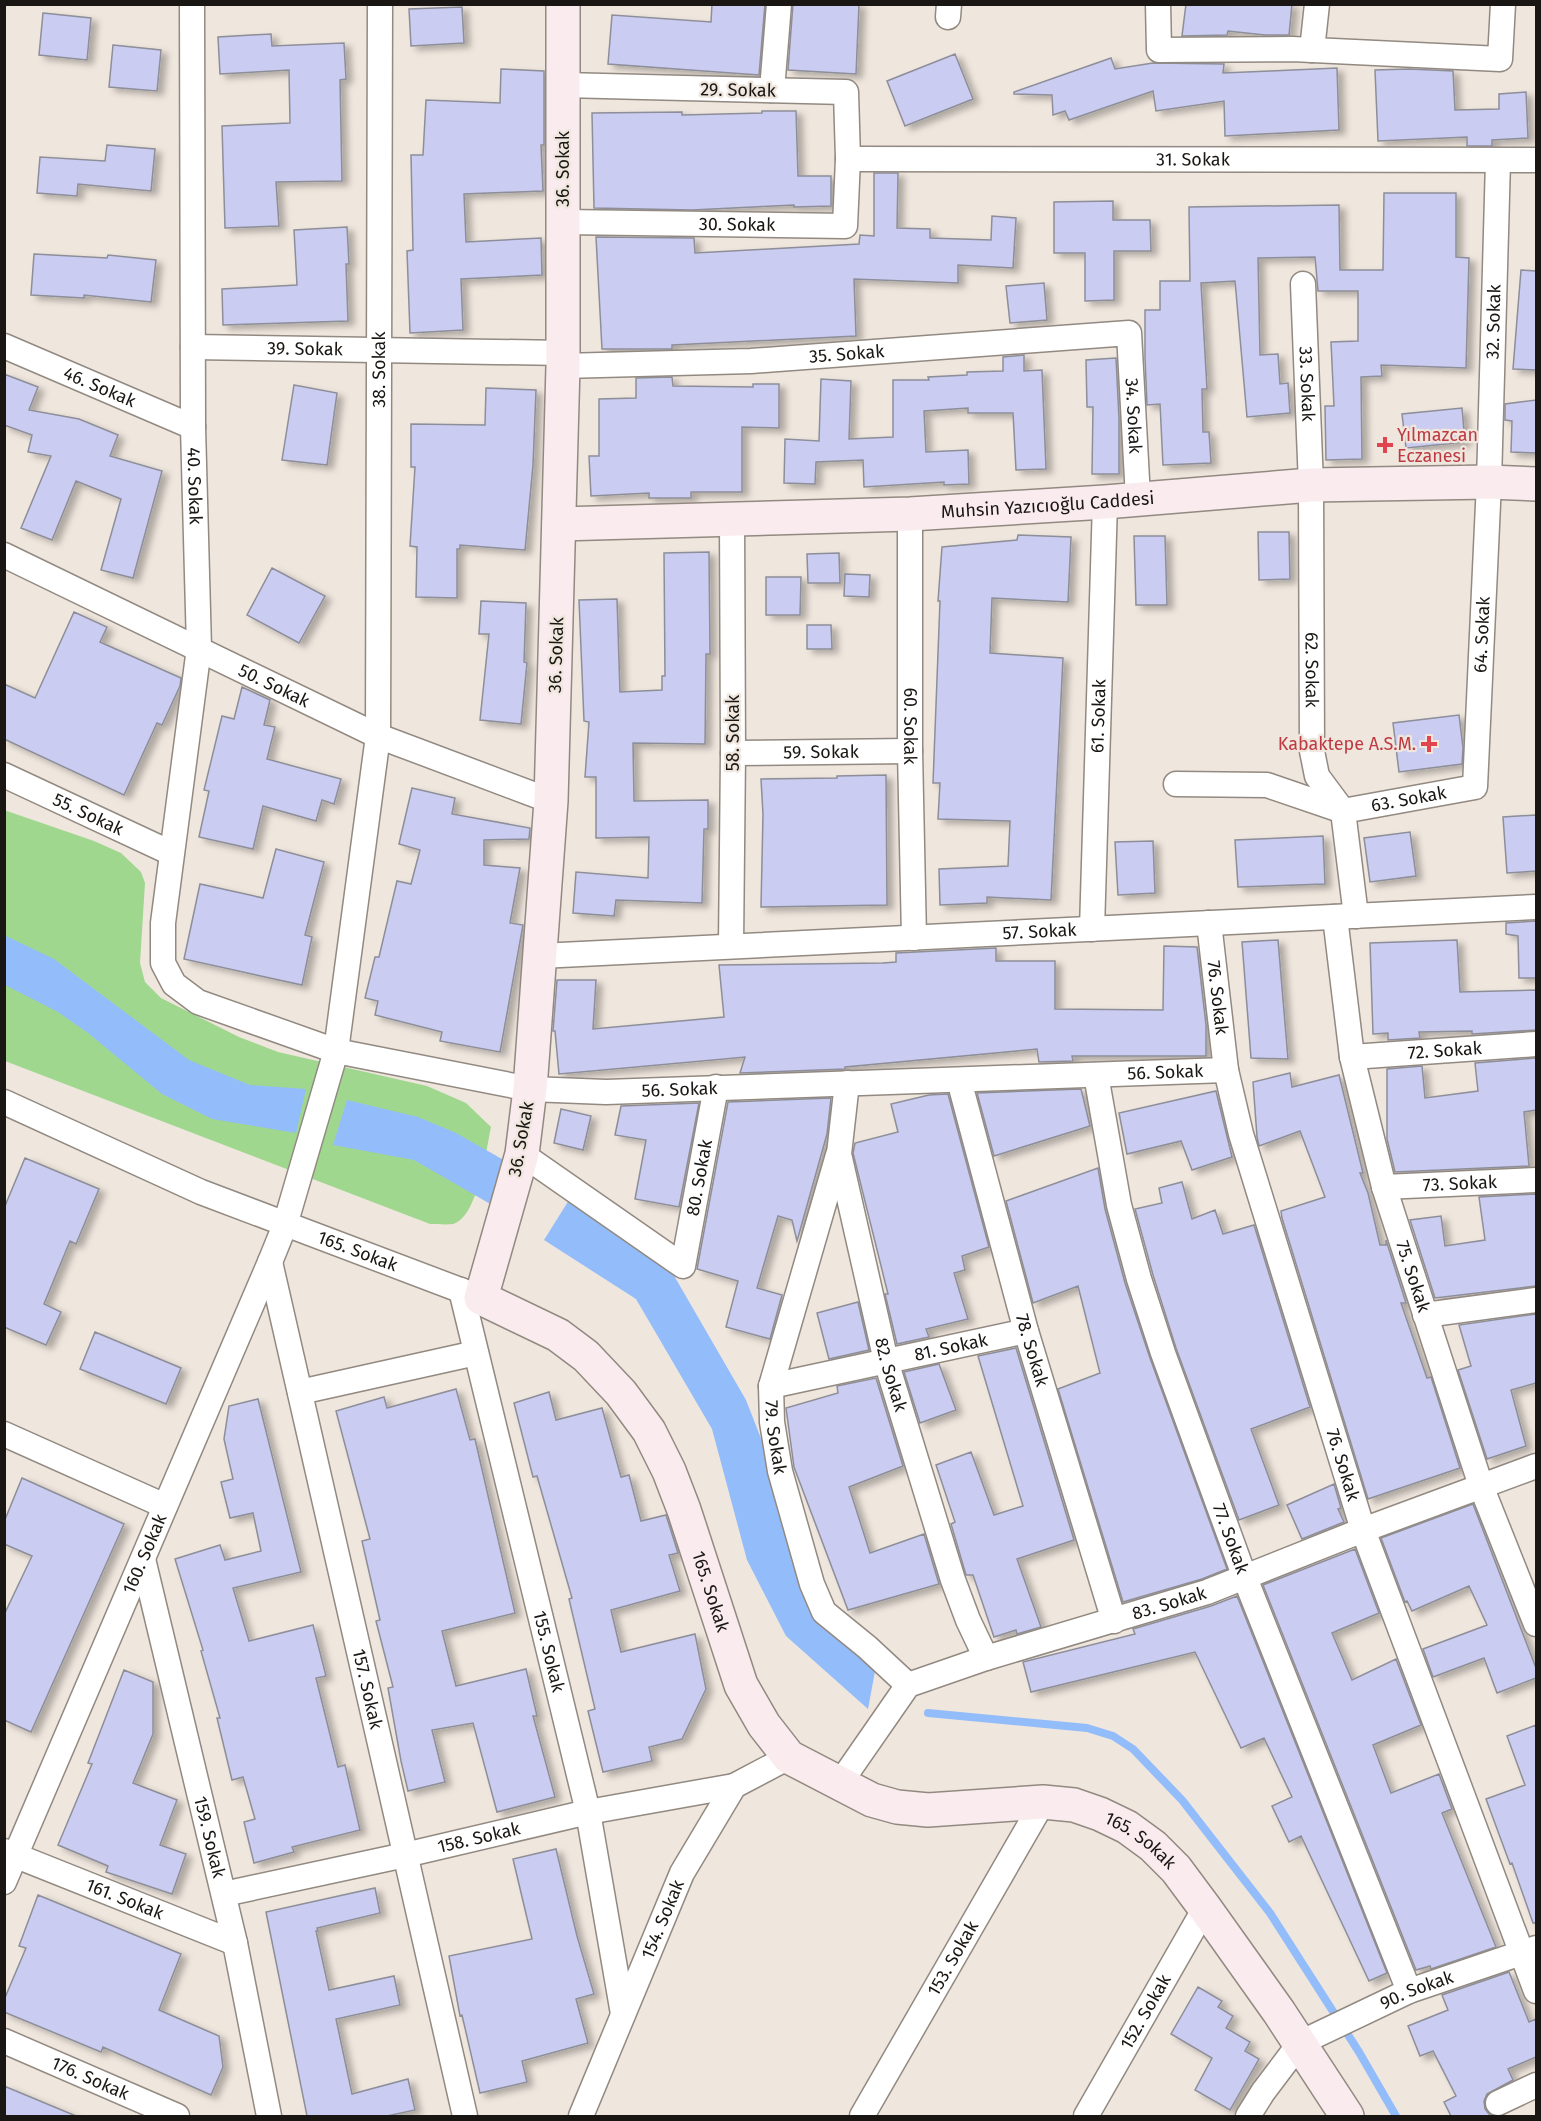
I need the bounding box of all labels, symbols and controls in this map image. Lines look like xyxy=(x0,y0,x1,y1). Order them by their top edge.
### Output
street label: 29. Sokak xyxy=(700,78,777,102)
street label: 36. Sokak xyxy=(552,130,574,207)
street label: 31. Sokak xyxy=(1156,148,1231,171)
street label: 30. Sokak xyxy=(699,213,776,236)
street label: 32. Sokak xyxy=(1481,283,1506,360)
street label: 38. Sokak xyxy=(368,331,390,408)
street label: 39. Sokak xyxy=(267,337,344,360)
street label: 35. Sokak xyxy=(808,340,886,368)
street label: 33. Sokak xyxy=(1294,346,1319,423)
street label: 46. Sokak xyxy=(60,362,140,412)
street label: 34. Sokak xyxy=(1120,377,1147,455)
place label: Yılmazcan Eczanesi xyxy=(1397,424,1478,467)
marker: Yılmazcan Eczanesi xyxy=(1378,438,1392,452)
street label: 40. Sokak xyxy=(183,447,207,526)
street label: Muhsin Yazıcıoğlu Caddesi xyxy=(940,487,1155,523)
street label: 64. Sokak xyxy=(1469,595,1495,673)
street label: 36. Sokak xyxy=(544,616,568,693)
street label: 62. Sokak xyxy=(1301,632,1323,709)
street label: 50. Sokak xyxy=(235,659,314,713)
street label: 61. Sokak xyxy=(1086,678,1111,753)
street label: 60. Sokak xyxy=(899,687,921,766)
street label: 58. Sokak xyxy=(722,694,744,771)
place label: Kabaktepe A.S.M. xyxy=(1278,733,1416,755)
marker: Kabaktepe A.S.M. xyxy=(1420,735,1438,753)
street label: 59. Sokak xyxy=(783,741,860,763)
street label: 63. Sokak xyxy=(1369,781,1449,817)
street label: 55. Sokak xyxy=(49,788,128,841)
street label: 57. Sokak xyxy=(1002,919,1078,944)
street label: 76. Sokak xyxy=(1202,959,1233,1037)
street label: 72. Sokak xyxy=(1407,1037,1483,1064)
street label: 56. Sokak xyxy=(1127,1060,1204,1084)
street label: 56. Sokak xyxy=(641,1077,719,1102)
street label: 36. Sokak xyxy=(504,1099,539,1178)
street label: 80. Sokak xyxy=(681,1137,717,1218)
street label: 73. Sokak xyxy=(1422,1171,1498,1196)
street label: 165. Sokak xyxy=(315,1226,401,1277)
street label: 75. Sokak xyxy=(1391,1238,1435,1316)
street label: 78. Sokak xyxy=(1011,1311,1054,1390)
street label: 81. Sokak xyxy=(912,1328,990,1366)
street label: 82. Sokak xyxy=(870,1335,912,1415)
street label: 79. Sokak xyxy=(760,1400,791,1477)
street label: 76. Sokak xyxy=(1321,1426,1365,1505)
street label: 77. Sokak xyxy=(1208,1500,1254,1578)
street label: 160. Sokak xyxy=(118,1510,172,1597)
street label: 165. Sokak xyxy=(687,1548,734,1636)
street label: 83. Sokak xyxy=(1129,1582,1210,1625)
street label: 155. Sokak xyxy=(528,1608,570,1695)
street label: 157. Sokak xyxy=(348,1647,388,1732)
street label: 159. Sokak xyxy=(189,1794,230,1881)
street label: 165. Sokak xyxy=(1101,1807,1181,1874)
street label: 158. Sokak xyxy=(435,1817,523,1858)
street label: 161. Sokak xyxy=(83,1874,168,1925)
street label: 154. Sokak xyxy=(637,1876,689,1962)
street label: 153. Sokak xyxy=(923,1916,984,2000)
street label: 90. Sokak xyxy=(1376,1966,1457,2014)
street label: 152. Sokak xyxy=(1115,1970,1176,2053)
street label: 176. Sokak xyxy=(48,2052,133,2105)

